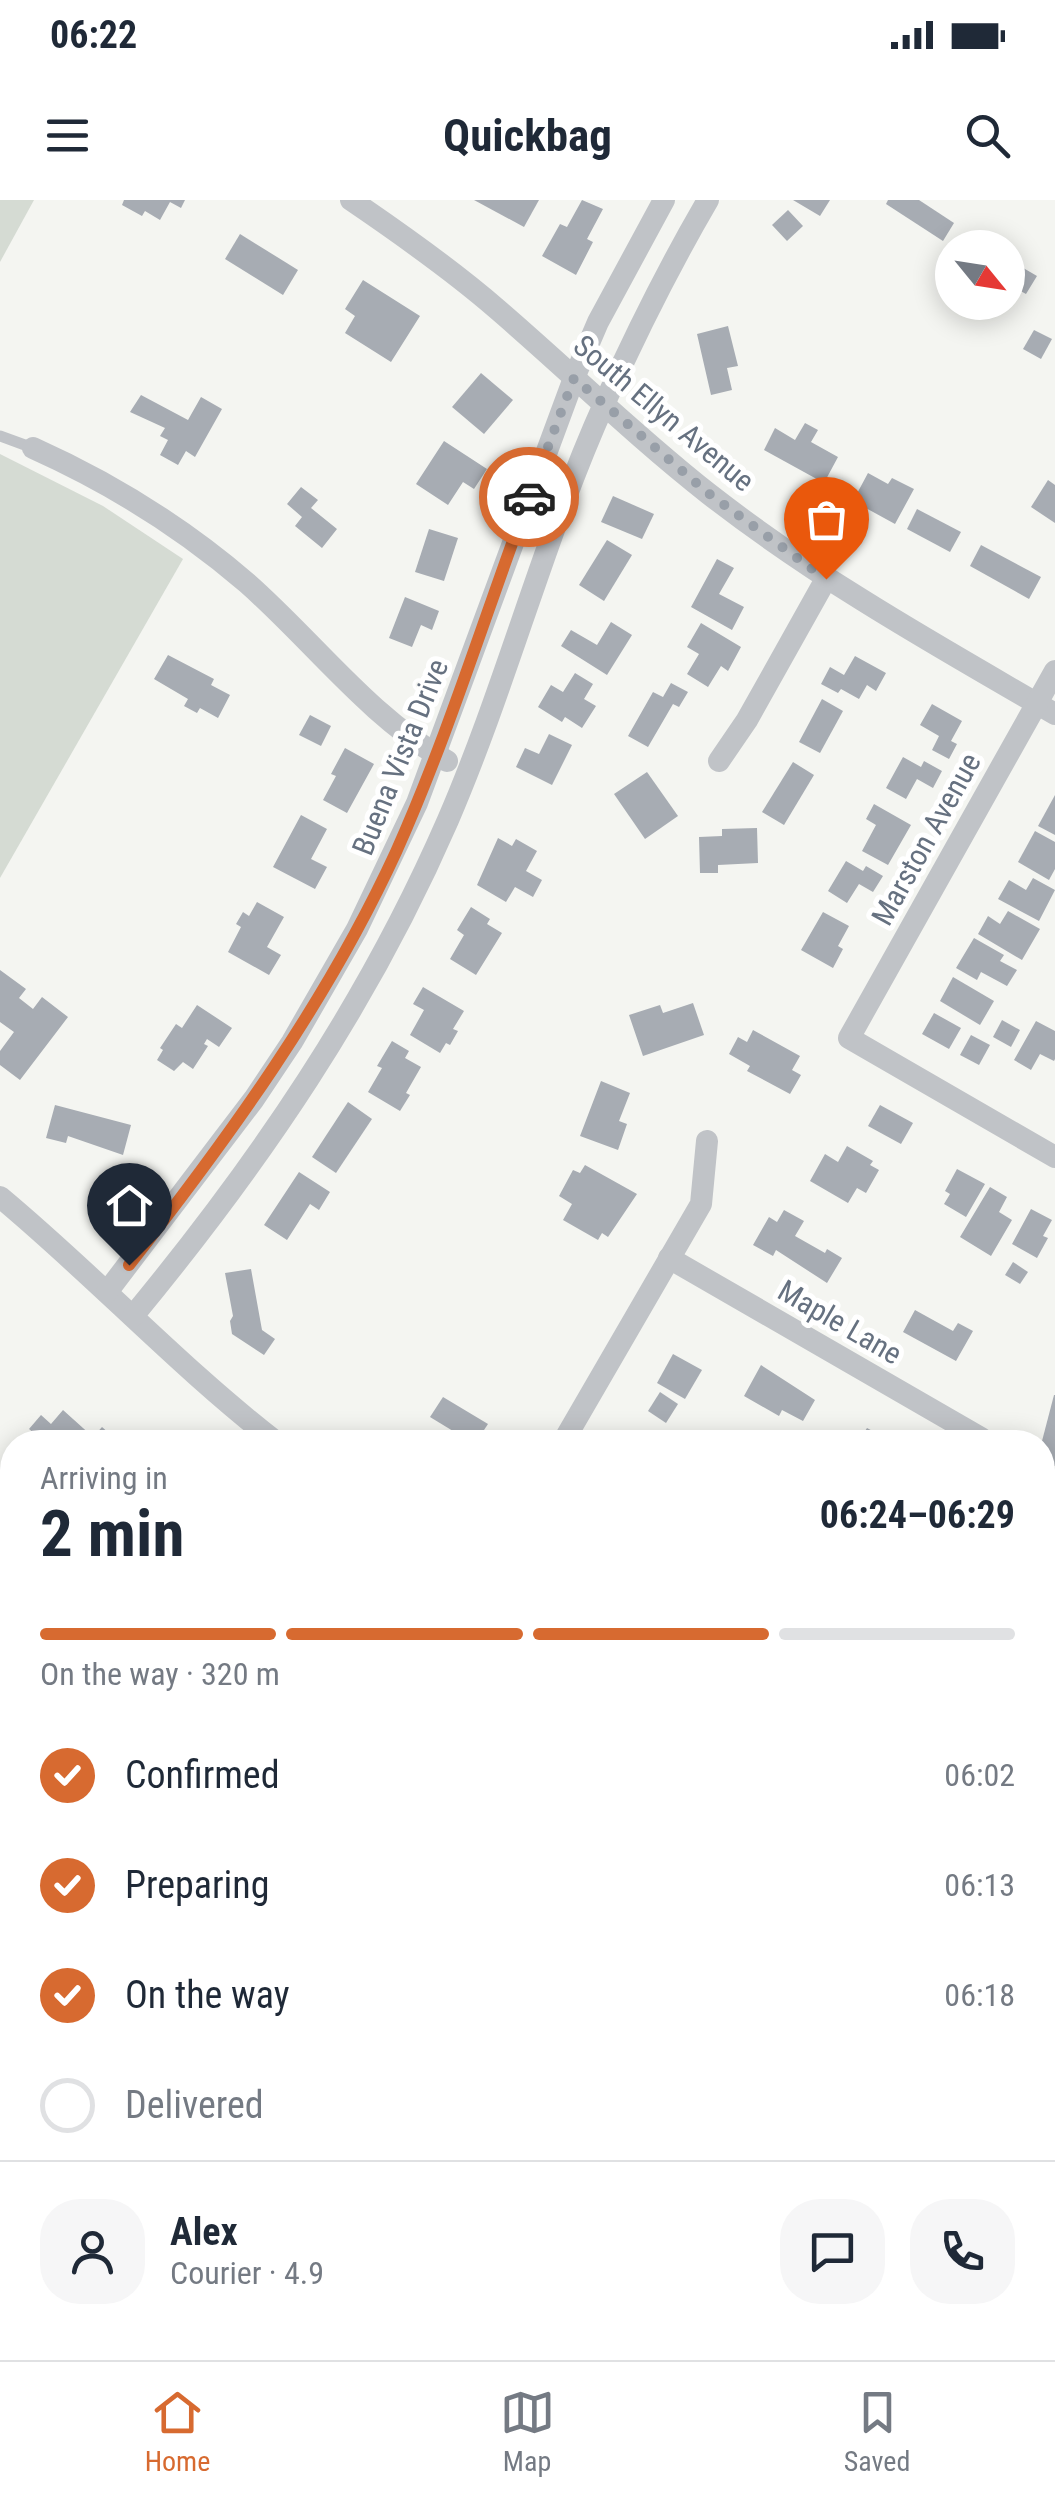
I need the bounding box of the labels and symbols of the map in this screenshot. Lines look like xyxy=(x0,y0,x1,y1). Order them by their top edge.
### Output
north arrow xyxy=(935,230,1025,320)
street label: South Ellyn Avenue xyxy=(567,327,761,499)
courier xyxy=(479,447,579,547)
pin xyxy=(784,477,869,580)
street label: Buena Vista Drive xyxy=(345,654,455,860)
street label: Marston Avenue xyxy=(864,747,988,931)
pin xyxy=(87,1163,172,1266)
street label: Maple Lane xyxy=(772,1273,908,1371)

